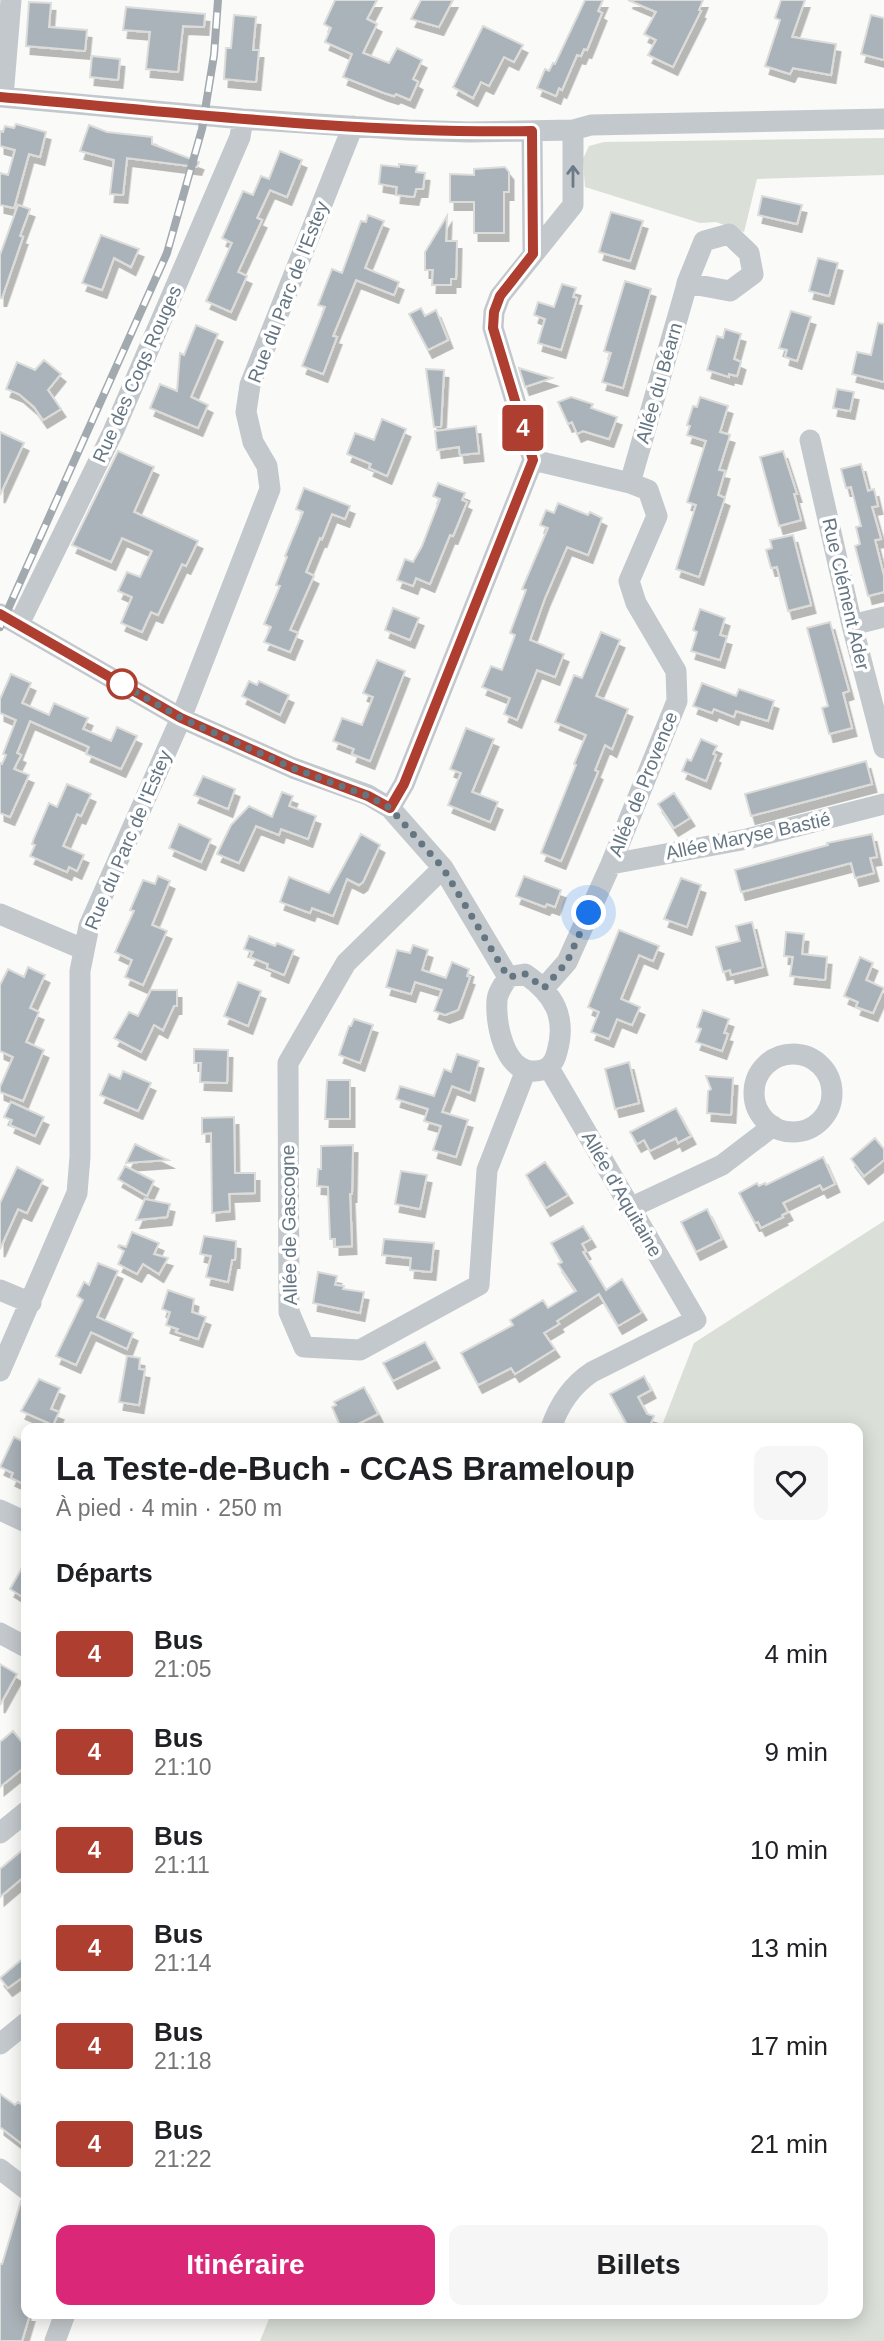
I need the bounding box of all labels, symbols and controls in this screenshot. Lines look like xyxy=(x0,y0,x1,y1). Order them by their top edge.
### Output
one-way arrow xyxy=(566,164,580,187)
street label: Rue du Parc de l'Estey xyxy=(244,198,333,386)
street label: Rue des Coqs Rouges xyxy=(89,282,185,466)
street label: Allée du Béarn xyxy=(632,320,686,446)
line badge: 4 xyxy=(500,405,546,451)
text: 4 xyxy=(516,414,530,441)
street label: Rue Clément Ader xyxy=(818,516,874,673)
unlabelled marker xyxy=(107,669,137,699)
street label: Allée de Provence xyxy=(604,709,682,859)
street label: Rue du Parc de l'Estey xyxy=(81,747,176,933)
street label: Allée Maryse Bastié xyxy=(664,808,832,864)
your location xyxy=(571,895,606,930)
street label: Allée d'Aquitaine xyxy=(578,1128,666,1260)
street label: Allée de Gascogne xyxy=(277,1145,301,1305)
button: heart xyxy=(754,1446,828,1520)
text: La Teste-de-Buch - CCAS Brameloup xyxy=(56,1450,635,1487)
text: À pied · 4 min · 250 m xyxy=(56,1495,282,1521)
text: Départs xyxy=(56,1558,153,1588)
text: Bus xyxy=(154,1625,203,1655)
text: 4 min xyxy=(764,1639,828,1669)
text: 4 xyxy=(88,1640,101,1667)
text: 21:05 xyxy=(154,1656,212,1682)
text: Bus xyxy=(154,1723,203,1753)
text: 9 min xyxy=(764,1737,828,1767)
text: 4 xyxy=(88,1738,101,1765)
text: 21:10 xyxy=(154,1754,212,1780)
text: Bus xyxy=(154,1821,203,1851)
text: 10 min xyxy=(750,1835,828,1865)
text: 4 xyxy=(88,1836,101,1863)
text: 21:11 xyxy=(154,1852,210,1878)
text: Bus xyxy=(154,1919,203,1949)
text: 13 min xyxy=(750,1933,828,1963)
text: 4 xyxy=(88,1934,101,1961)
text: 21:14 xyxy=(154,1950,212,1976)
text: Bus xyxy=(154,2017,203,2047)
text: 17 min xyxy=(750,2031,828,2061)
text: 4 xyxy=(88,2032,101,2059)
text: 21:18 xyxy=(154,2048,212,2074)
text: Bus xyxy=(154,2115,203,2145)
text: 21 min xyxy=(750,2129,828,2159)
text: 4 xyxy=(88,2130,101,2157)
text: 21:22 xyxy=(154,2146,212,2172)
button: Itinéraire xyxy=(56,2225,435,2305)
button: Billets xyxy=(449,2225,828,2305)

